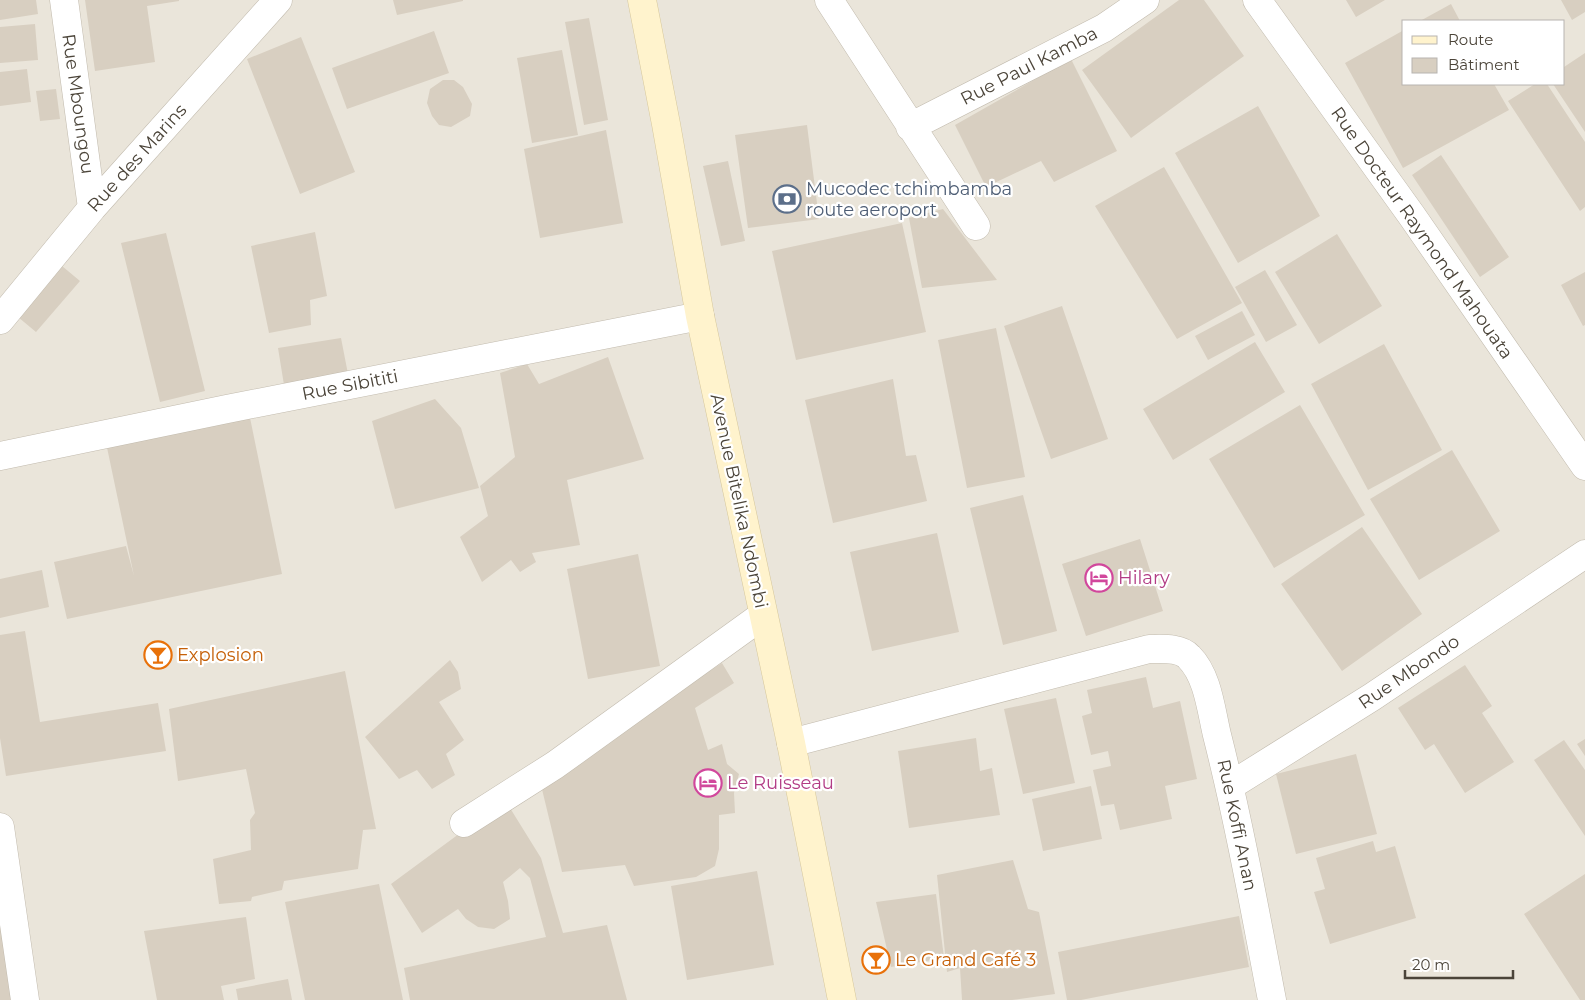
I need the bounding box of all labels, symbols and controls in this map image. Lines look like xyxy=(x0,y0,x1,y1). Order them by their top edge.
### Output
legend xyxy=(1402,20,1565,85)
street label: Rue Paul Kamba xyxy=(957,22,1101,110)
text: Route xyxy=(1448,30,1493,49)
street label: Rue Mboungou xyxy=(57,32,99,176)
text: Bâtiment xyxy=(1448,55,1520,74)
street label: Rue des Marins xyxy=(83,99,191,217)
street label: Rue Docteur Raymond Mahouata xyxy=(1326,103,1518,363)
place label: Mucodec tchimbamba route aeroport xyxy=(806,178,1012,221)
bank icon: Mucodec tchimbamba route aeroport xyxy=(772,184,802,214)
street label: Rue Sibititi xyxy=(300,365,400,405)
street label: Avenue Bitelika Ndombi xyxy=(706,392,772,610)
hotel icon: Hilary xyxy=(1084,563,1114,593)
place label: Hilary xyxy=(1118,567,1170,589)
street label: Rue Mbondo xyxy=(1354,630,1464,714)
bar icon: Explosion xyxy=(143,640,173,670)
place label: Explosion xyxy=(177,644,264,666)
street label: Rue Koffi Anan xyxy=(1212,757,1262,893)
hotel icon: Le Ruisseau xyxy=(693,768,723,798)
place label: Le Ruisseau xyxy=(727,772,834,794)
bar icon: Le Grand Café 3 xyxy=(861,945,891,975)
scale bar xyxy=(1405,948,1512,980)
place label: Le Grand Café 3 xyxy=(895,949,1036,971)
text: 20 m xyxy=(1412,955,1450,974)

